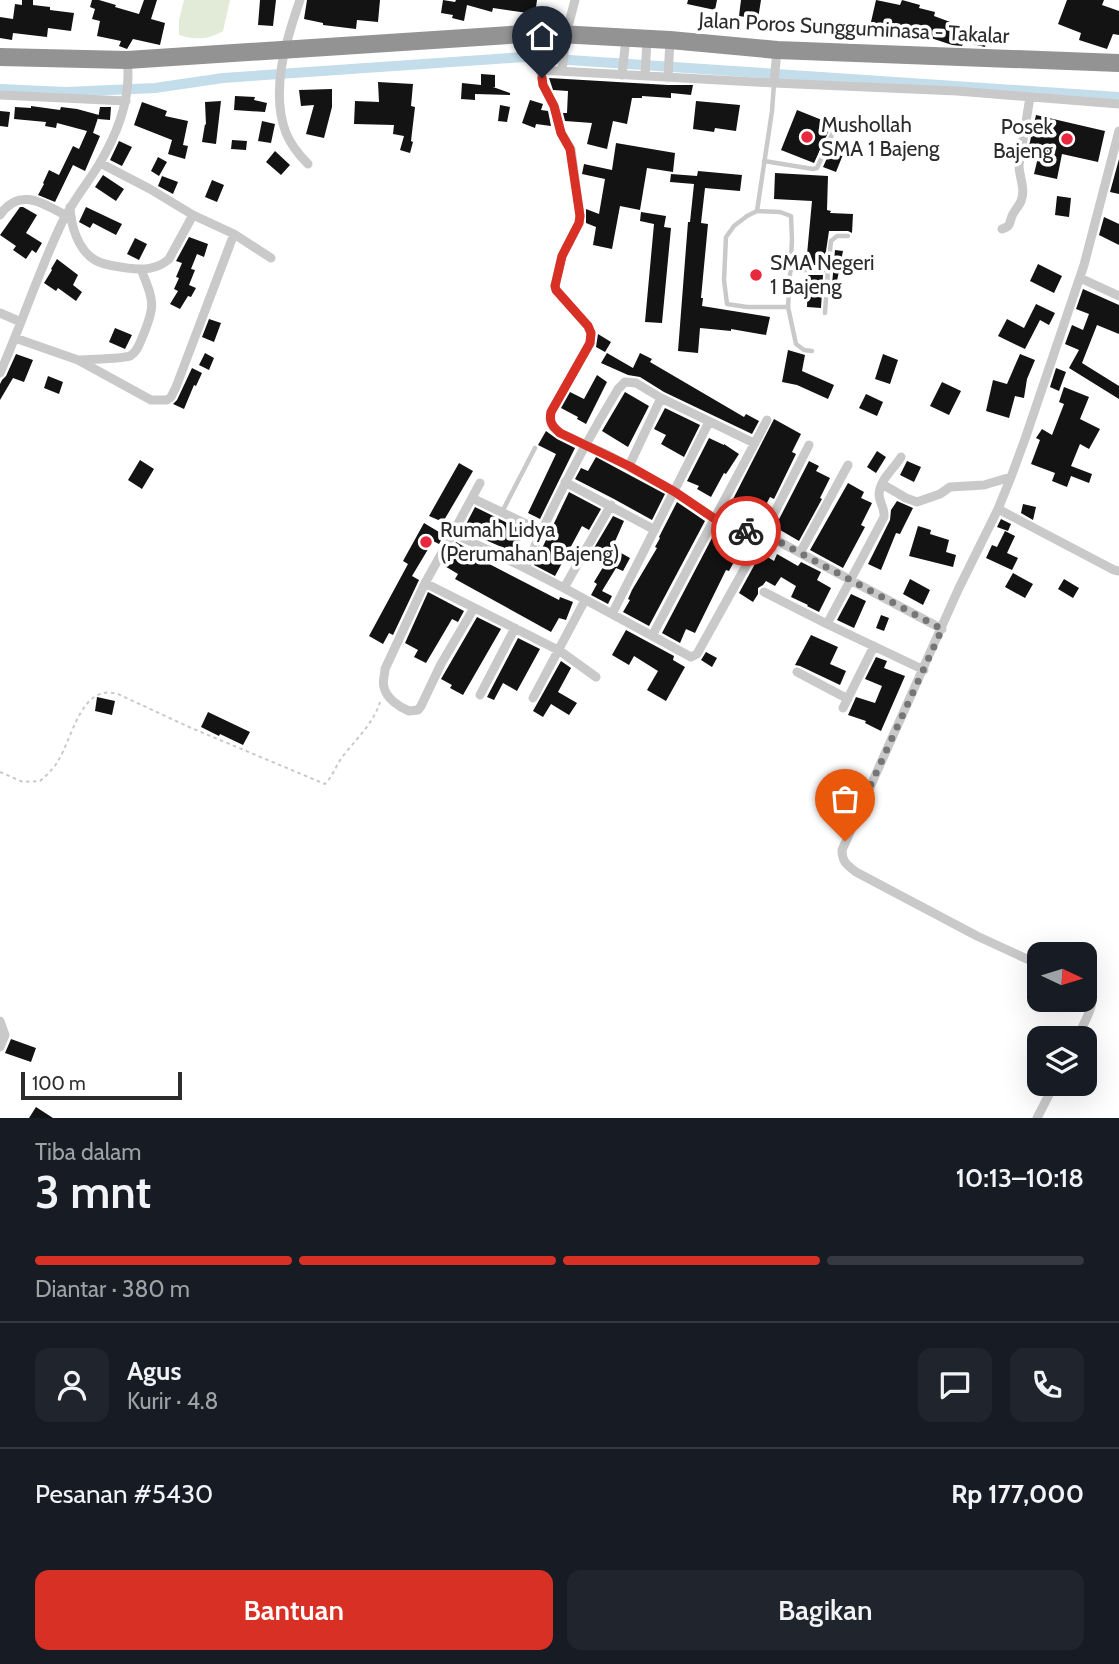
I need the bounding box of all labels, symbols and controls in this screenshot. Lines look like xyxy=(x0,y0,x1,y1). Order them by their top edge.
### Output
pin xyxy=(512,6,572,78)
street label: Jalan Poros Sungguminasa - Takalar xyxy=(697,7,1010,48)
icon: home xyxy=(523,17,561,55)
place label: Mushollah SMA 1 Bajeng xyxy=(821,112,940,162)
place label: Posek Bajeng xyxy=(993,114,1054,164)
marker: Mushollah SMA 1 Bajeng xyxy=(799,129,815,145)
marker: Posek Bajeng xyxy=(1059,131,1075,147)
place label: SMA Negeri 1 Bajeng xyxy=(770,250,875,300)
marker: SMA Negeri 1 Bajeng xyxy=(748,267,764,283)
courier xyxy=(711,496,781,566)
icon: bike xyxy=(727,512,765,550)
place label: Rumah Lidya (Perumahan Bajeng) xyxy=(440,517,620,567)
marker: Rumah Lidya (Perumahan Bajeng) xyxy=(418,534,434,550)
pin xyxy=(815,769,875,841)
icon: bag xyxy=(826,780,864,818)
north arrow xyxy=(1027,942,1097,1012)
map controls xyxy=(1027,942,1097,1096)
button: layers xyxy=(1027,1026,1097,1096)
scale bar xyxy=(21,1069,182,1101)
text: 100 m xyxy=(32,1072,86,1095)
text: Tiba dalam xyxy=(35,1138,141,1166)
text: 10:13–10:18 xyxy=(956,1162,1084,1194)
text: 3 mnt xyxy=(35,1164,151,1220)
text: Diantar · 380 m xyxy=(35,1275,190,1303)
button: person xyxy=(35,1348,109,1422)
button: chat xyxy=(918,1348,992,1422)
button: phone xyxy=(1010,1348,1084,1422)
text: Agus xyxy=(127,1355,181,1387)
text: Kurir · 4.8 xyxy=(127,1387,218,1415)
text: Pesanan #5430 xyxy=(35,1478,213,1510)
text: Rp 177,000 xyxy=(951,1478,1084,1510)
button: Bantuan xyxy=(35,1570,553,1650)
button: Bagikan xyxy=(567,1570,1084,1650)

